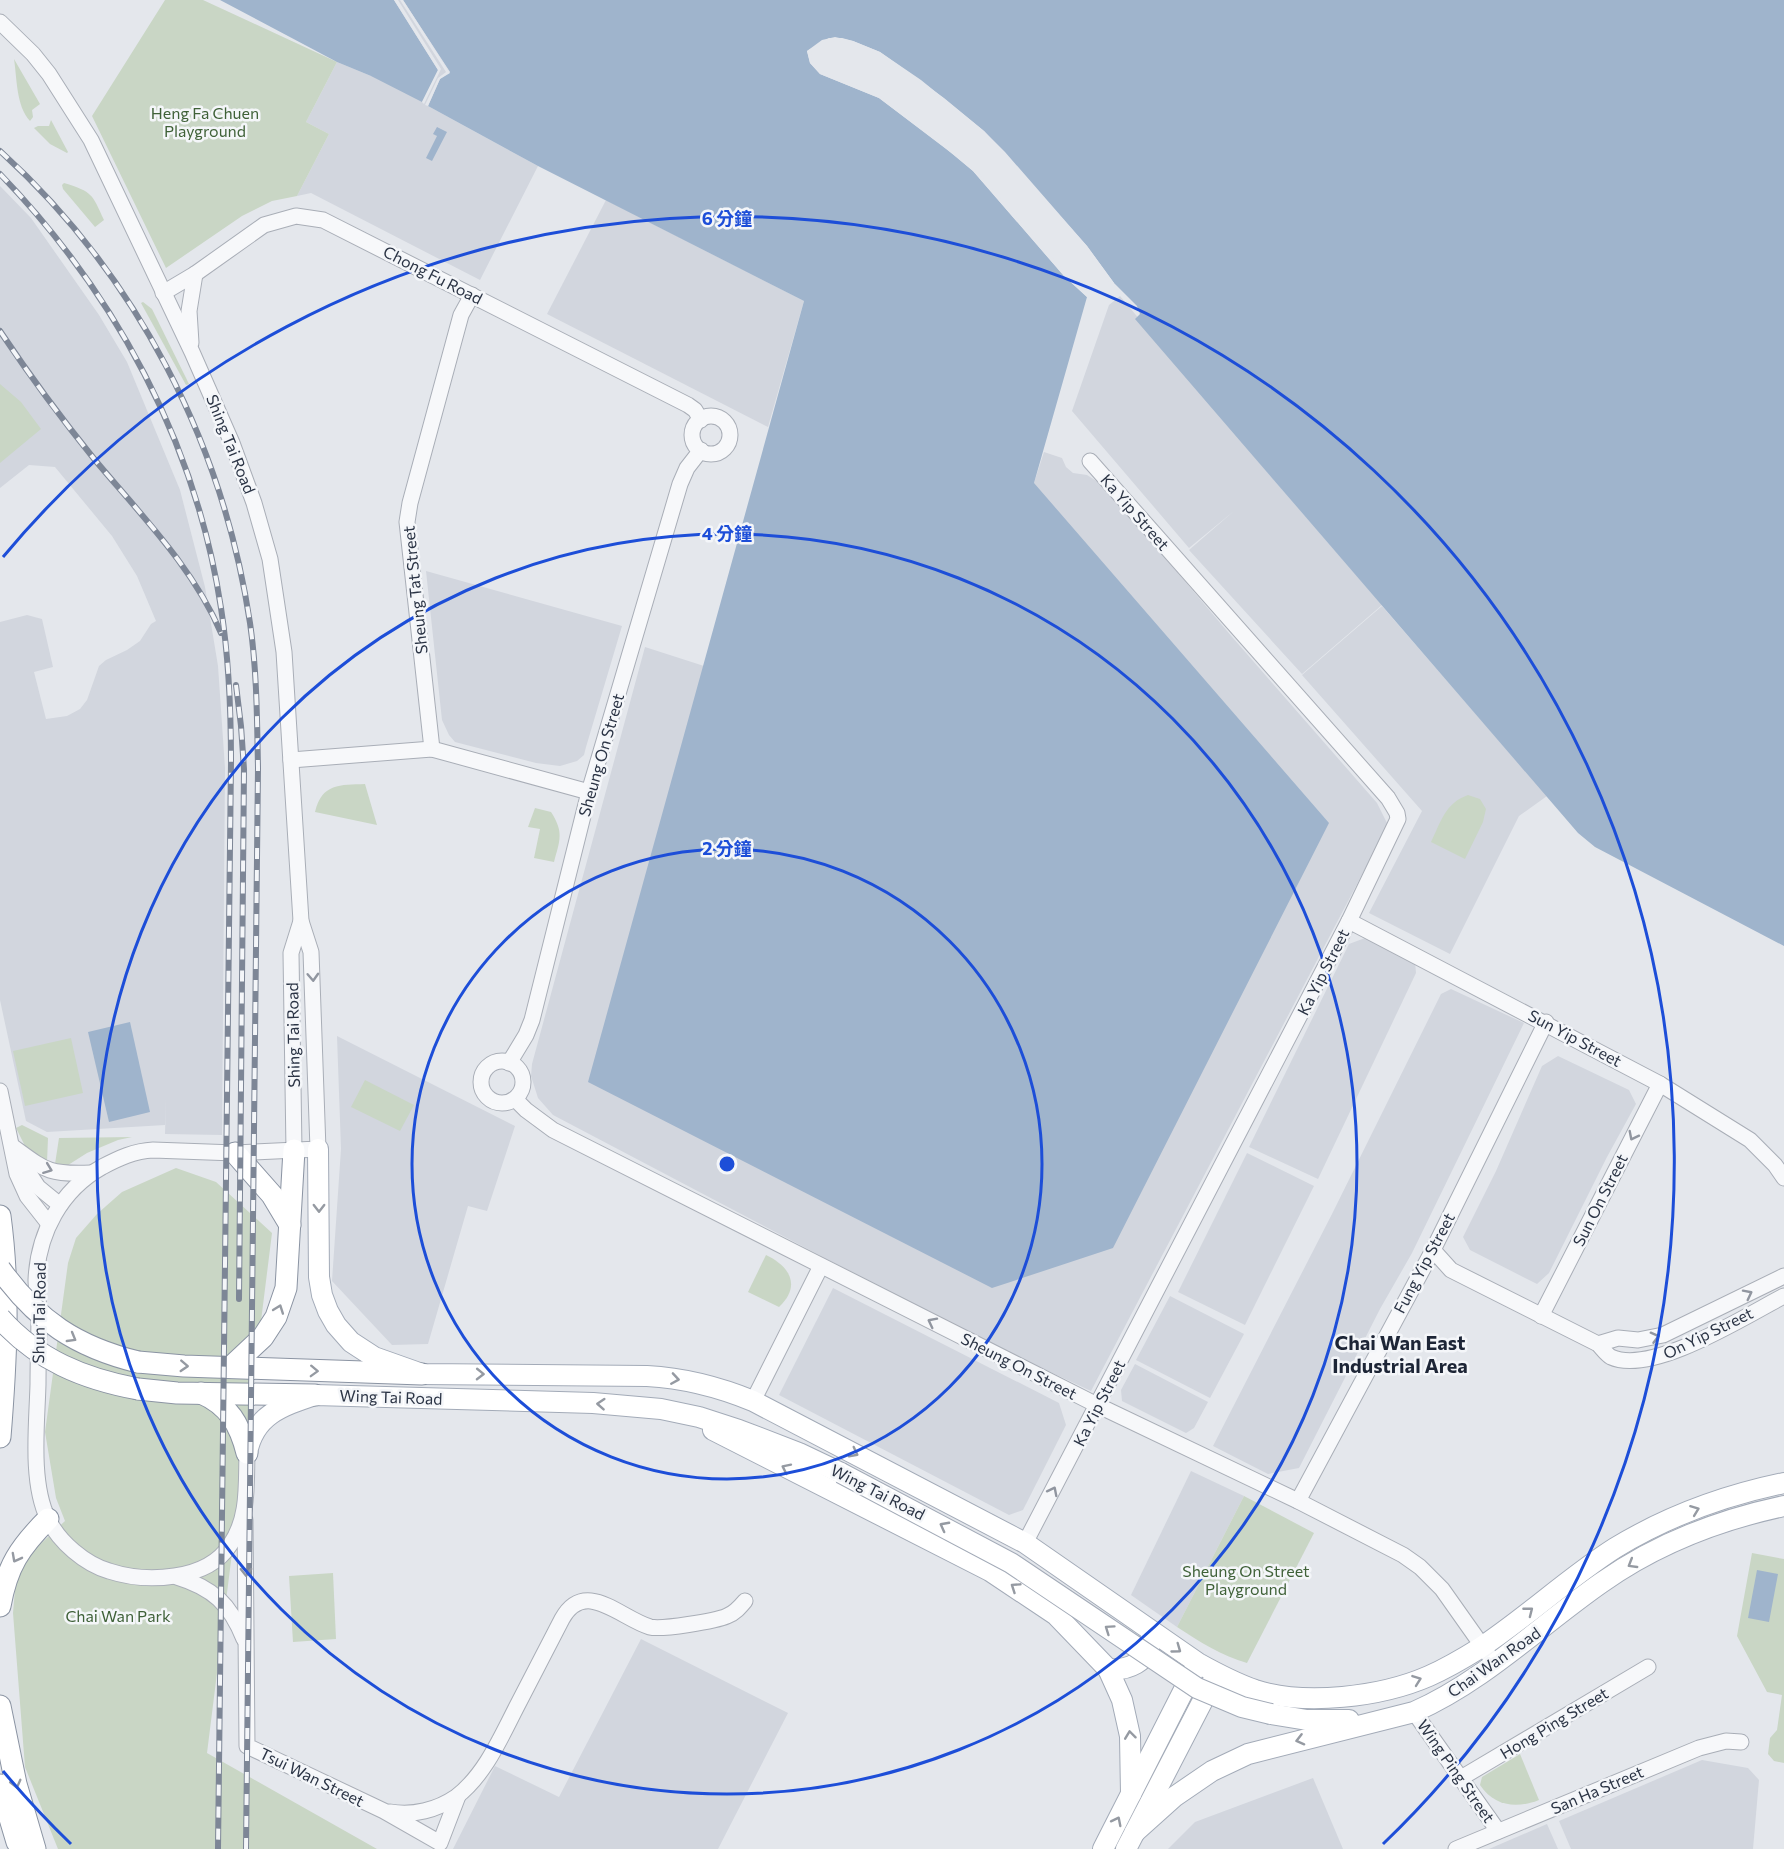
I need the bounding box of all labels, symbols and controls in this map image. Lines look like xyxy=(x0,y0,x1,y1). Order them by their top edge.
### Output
park label: Heng Fa Chuen Playground xyxy=(151,103,259,140)
text: 6 分鐘 xyxy=(702,207,752,229)
street label: Chong Fu Road xyxy=(380,241,486,308)
street label: Shing Tai Road xyxy=(203,391,260,496)
street label: Ka Yip Street xyxy=(1097,470,1174,554)
text: 4 分鐘 xyxy=(702,522,752,544)
street label: Sheung Tat Street xyxy=(398,525,431,655)
street label: Sheung On Street xyxy=(574,691,627,819)
text: 2 分鐘 xyxy=(702,837,752,859)
street label: Ka Yip Street xyxy=(1293,925,1353,1018)
one-way arrow xyxy=(306,973,319,982)
street label: Shing Tai Road xyxy=(282,982,303,1088)
street label: Sun Yip Street xyxy=(1525,1005,1625,1070)
one-way arrow xyxy=(1629,1129,1640,1140)
street label: Sun On Street xyxy=(1568,1150,1631,1249)
centre of rings xyxy=(717,1154,737,1174)
one-way arrow xyxy=(42,1162,53,1174)
one-way arrow xyxy=(313,1203,325,1212)
street label: Fung Yip Street xyxy=(1389,1209,1458,1316)
street label: Shun Tai Road xyxy=(28,1262,49,1364)
one-way arrow xyxy=(1742,1290,1753,1301)
street label: On Yip Street xyxy=(1660,1302,1756,1362)
one-way arrow xyxy=(271,1304,284,1314)
one-way arrow xyxy=(928,1318,939,1329)
street label: Sheung On Street xyxy=(958,1328,1081,1403)
one-way arrow xyxy=(66,1330,76,1342)
district label: Chai Wan East Industrial Area xyxy=(1332,1330,1468,1377)
one-way arrow xyxy=(1649,1332,1660,1344)
street label: Ka Yip Street xyxy=(1069,1356,1129,1449)
one-way arrow xyxy=(180,1359,189,1372)
one-way arrow xyxy=(310,1364,319,1377)
one-way arrow xyxy=(476,1368,485,1381)
one-way arrow xyxy=(670,1372,680,1384)
street label: Wing Tai Road xyxy=(339,1385,443,1408)
one-way arrow xyxy=(596,1398,606,1411)
one-way arrow xyxy=(848,1446,858,1457)
street label: Wing Tai Road xyxy=(828,1460,928,1523)
one-way arrow xyxy=(782,1463,793,1475)
one-way arrow xyxy=(1046,1487,1057,1498)
one-way arrow xyxy=(1689,1505,1700,1518)
one-way arrow xyxy=(939,1522,950,1533)
one-way arrow xyxy=(12,1552,23,1562)
one-way arrow xyxy=(1628,1556,1638,1568)
park label: Sheung On Street Playground xyxy=(1182,1561,1310,1598)
one-way arrow xyxy=(240,1568,252,1577)
one-way arrow xyxy=(1011,1583,1022,1594)
park label: Chai Wan Park xyxy=(65,1606,171,1625)
one-way arrow xyxy=(1522,1607,1533,1618)
street label: Chai Wan Road xyxy=(1444,1623,1544,1701)
one-way arrow xyxy=(1104,1625,1115,1636)
one-way arrow xyxy=(1170,1641,1181,1652)
one-way arrow xyxy=(1411,1675,1422,1688)
street label: Hong Ping Street xyxy=(1496,1683,1612,1762)
street label: Wing Ping Street xyxy=(1414,1715,1499,1826)
one-way arrow xyxy=(1124,1731,1136,1740)
one-way arrow xyxy=(1295,1733,1305,1746)
street label: Tsui Wan Street xyxy=(257,1743,368,1810)
street label: San Ha Street xyxy=(1548,1761,1646,1818)
one-way arrow xyxy=(8,1778,21,1788)
one-way arrow xyxy=(1110,1817,1121,1828)

